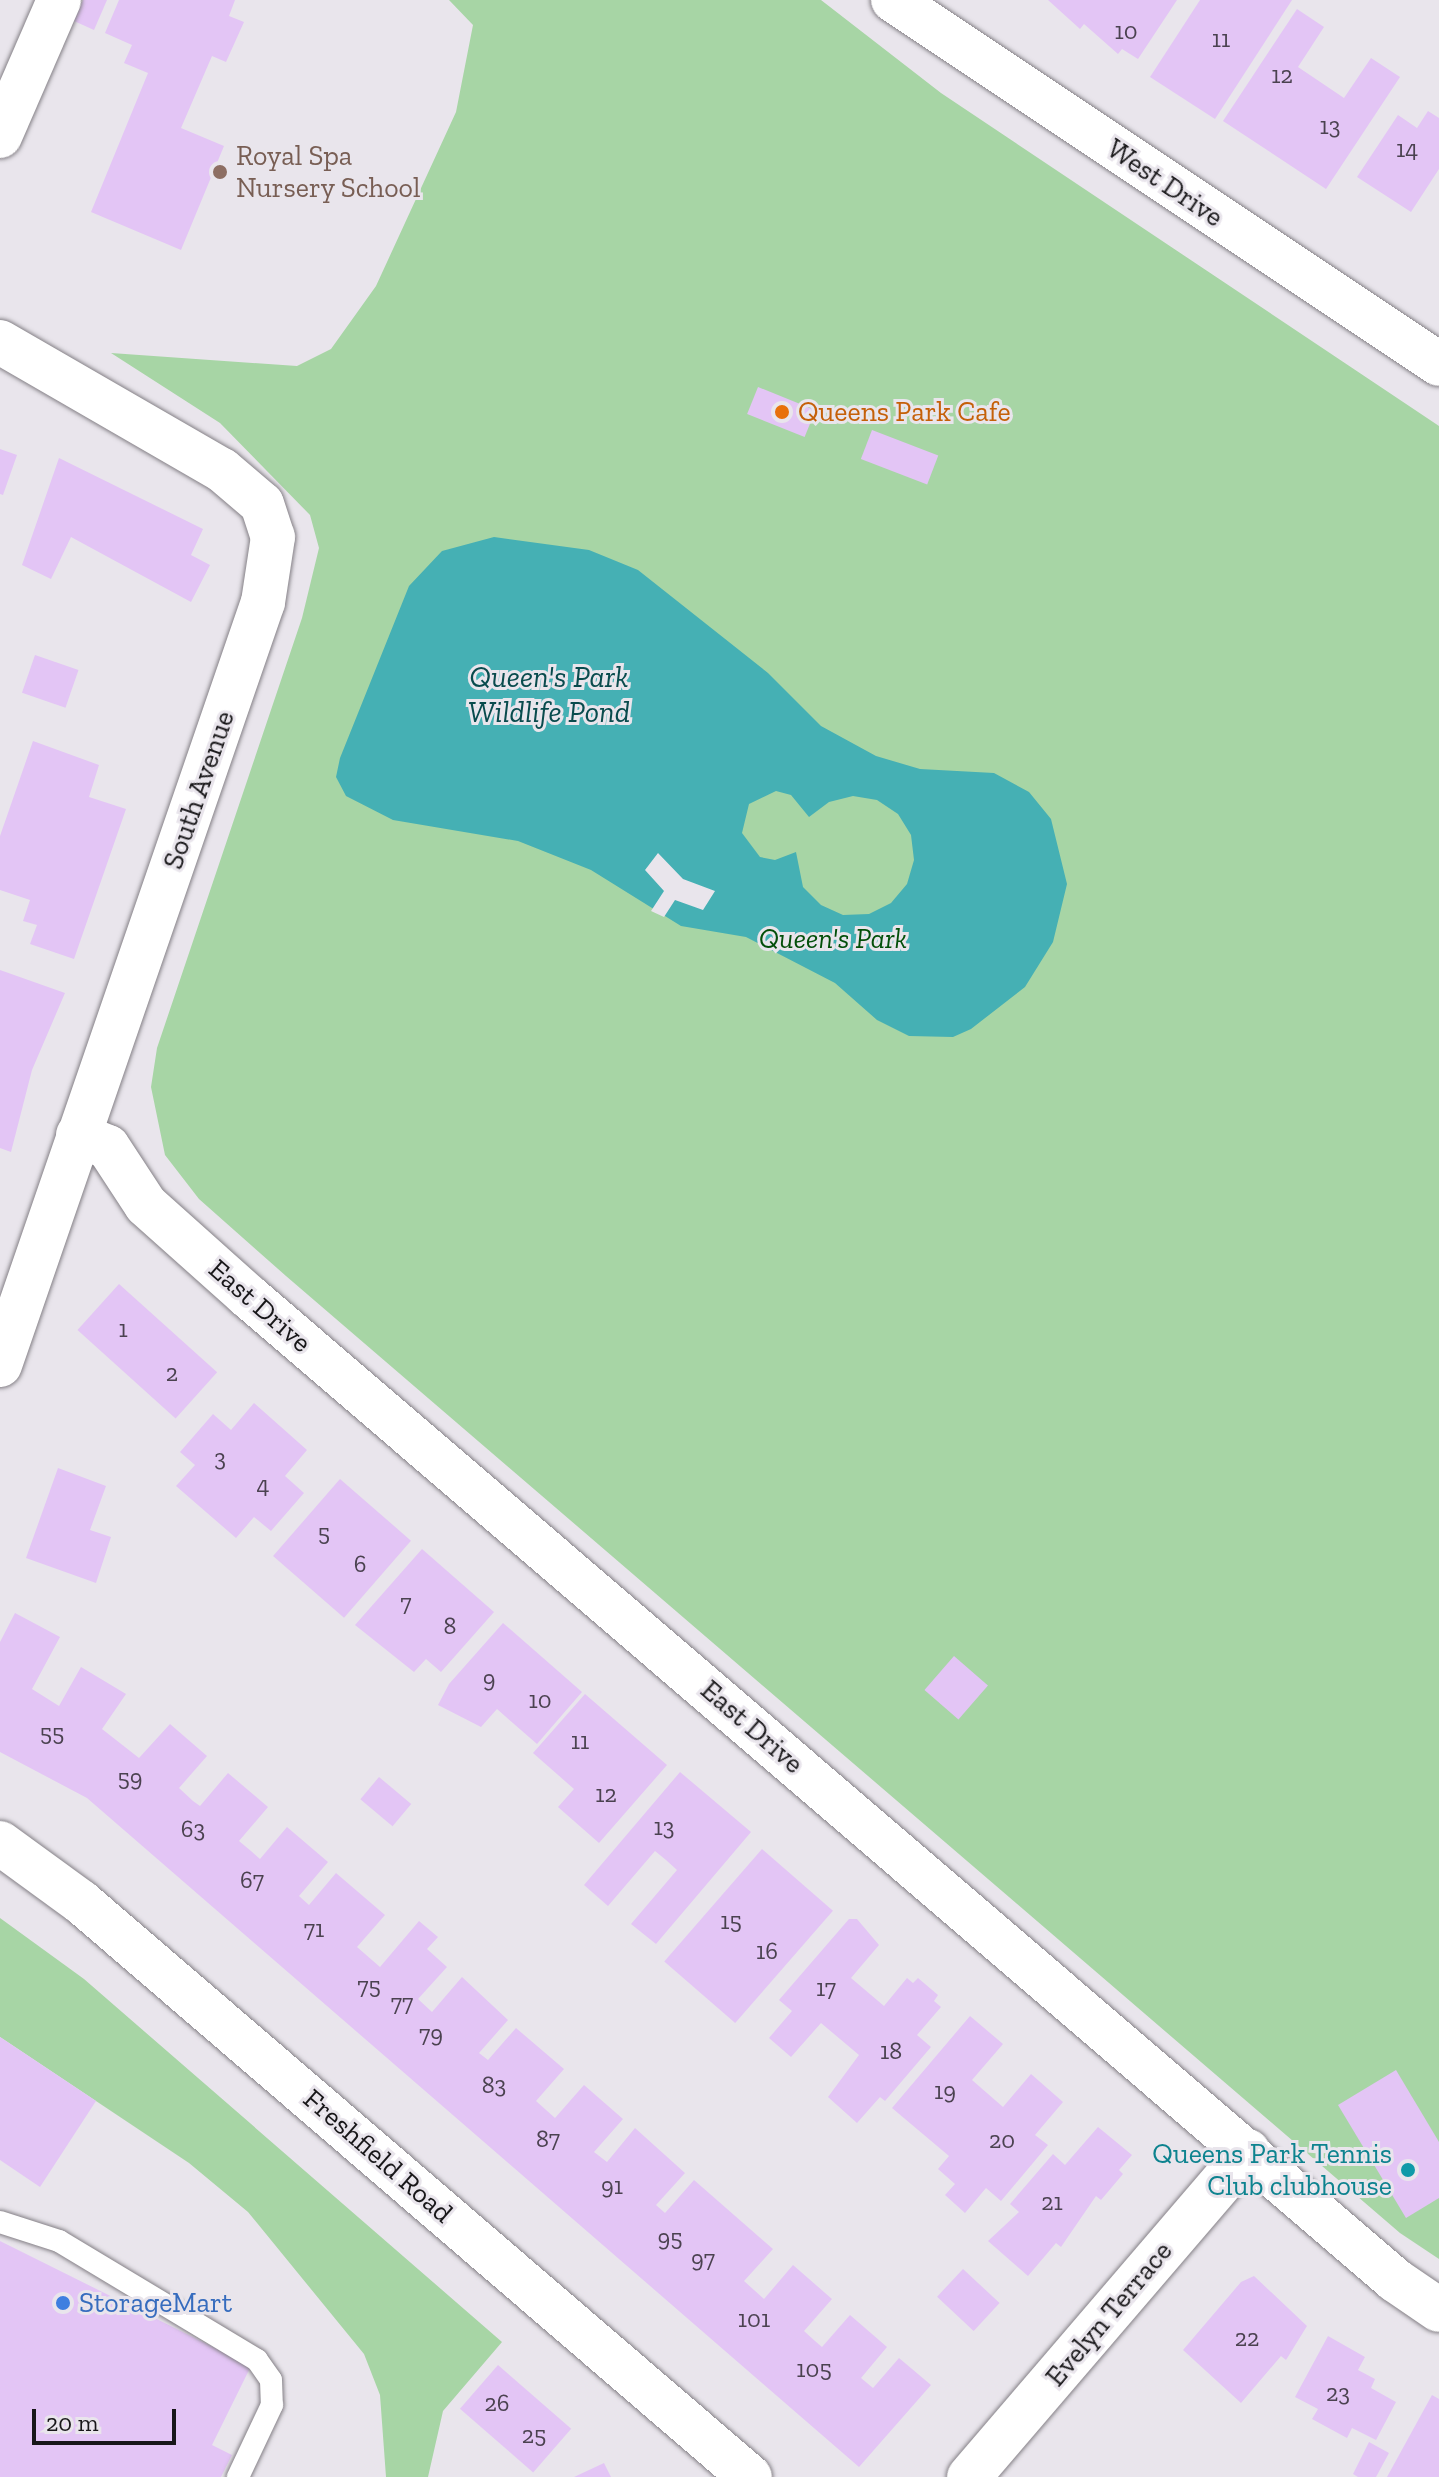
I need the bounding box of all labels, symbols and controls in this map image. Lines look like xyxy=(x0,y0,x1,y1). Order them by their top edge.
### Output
house number: 10 xyxy=(1114,17,1138,45)
house number: 11 xyxy=(1212,25,1230,53)
house number: 12 xyxy=(1271,61,1293,89)
house number: 13 xyxy=(1320,112,1340,140)
street label: West Drive xyxy=(1100,132,1230,234)
house number: 14 xyxy=(1396,135,1418,163)
place label: Royal Spa Nursery School xyxy=(236,139,421,205)
marker: Royal Spa Nursery School xyxy=(211,163,229,181)
place label: Queens Park Cafe xyxy=(798,395,1011,429)
marker: Queens Park Cafe xyxy=(773,403,791,421)
water label: Queen's Park Wildlife Pond xyxy=(468,659,630,730)
street label: South Avenue xyxy=(156,706,242,874)
park label: Queen's Park xyxy=(759,922,907,956)
street label: East Drive xyxy=(202,1252,318,1360)
house number: 1 xyxy=(118,1315,128,1343)
house number: 2 xyxy=(166,1359,178,1387)
house number: 3 xyxy=(214,1444,226,1472)
house number: 4 xyxy=(257,1471,269,1499)
house number: 5 xyxy=(318,1519,330,1547)
house number: 6 xyxy=(354,1550,366,1578)
house number: 7 xyxy=(400,1589,412,1617)
house number: 8 xyxy=(444,1612,456,1640)
house number: 9 xyxy=(483,1665,495,1693)
street label: East Drive xyxy=(694,1673,810,1781)
house number: 10 xyxy=(528,1686,552,1714)
house number: 55 xyxy=(40,1719,64,1747)
house number: 11 xyxy=(571,1727,589,1755)
house number: 59 xyxy=(117,1764,143,1792)
house number: 12 xyxy=(595,1780,617,1808)
house number: 13 xyxy=(654,1813,674,1841)
house number: 63 xyxy=(181,1815,205,1843)
house number: 67 xyxy=(240,1866,264,1894)
house number: 15 xyxy=(720,1907,742,1935)
house number: 71 xyxy=(304,1915,324,1943)
house number: 16 xyxy=(756,1937,778,1965)
house number: 75 xyxy=(357,1972,381,2000)
house number: 17 xyxy=(816,1974,836,2002)
house number: 77 xyxy=(391,1989,413,2017)
house number: 79 xyxy=(419,2020,443,2048)
house number: 18 xyxy=(880,2037,902,2065)
house number: 83 xyxy=(482,2071,506,2099)
house number: 19 xyxy=(934,2077,956,2105)
street label: Freshfield Road xyxy=(296,2082,460,2230)
house number: 87 xyxy=(536,2125,560,2153)
house number: 20 xyxy=(989,2126,1015,2154)
place label: Queens Park Tennis Club clubhouse xyxy=(1152,2137,1392,2203)
marker: Queens Park Tennis Club clubhouse xyxy=(1399,2161,1417,2179)
house number: 91 xyxy=(601,2172,623,2200)
house number: 21 xyxy=(1041,2188,1063,2216)
house number: 95 xyxy=(657,2224,683,2252)
street label: Evelyn Terrace xyxy=(1039,2235,1179,2393)
house number: 97 xyxy=(691,2245,715,2273)
place label: StorageMart xyxy=(79,2286,232,2320)
marker: StorageMart xyxy=(54,2294,72,2312)
house number: 101 xyxy=(738,2305,770,2333)
house number: 22 xyxy=(1235,2324,1259,2352)
house number: 105 xyxy=(796,2355,832,2383)
house number: 23 xyxy=(1326,2379,1350,2407)
house number: 26 xyxy=(484,2389,510,2417)
scale bar xyxy=(36,2393,180,2443)
text: 20 m xyxy=(46,2408,98,2437)
house number: 25 xyxy=(522,2421,546,2449)

